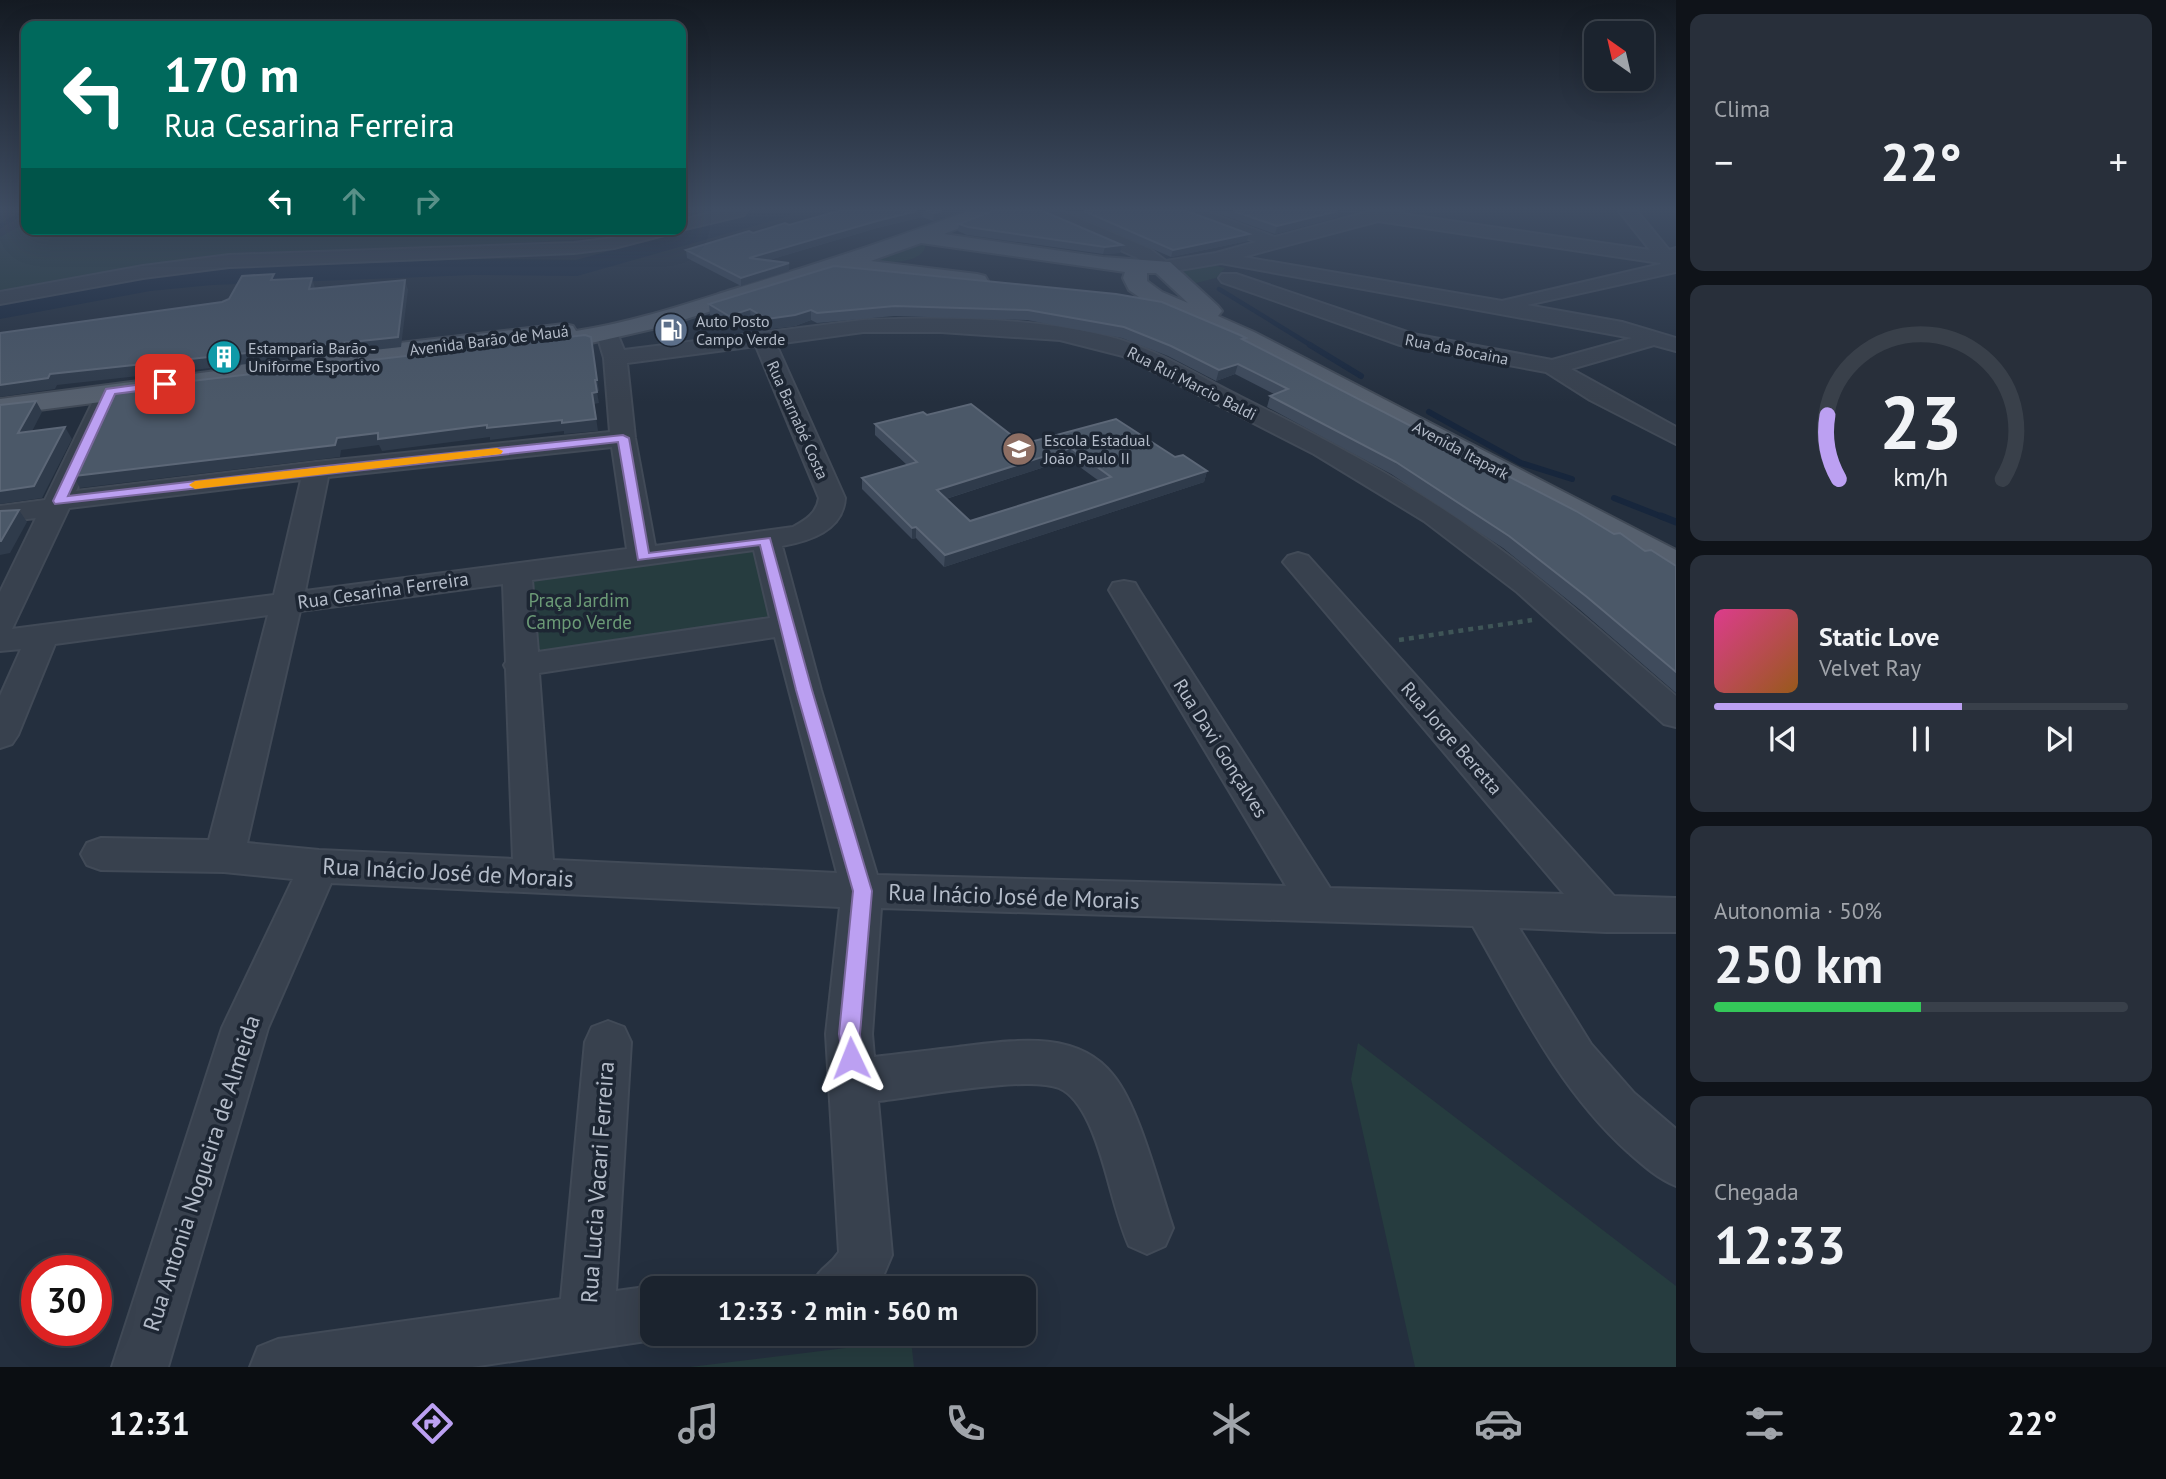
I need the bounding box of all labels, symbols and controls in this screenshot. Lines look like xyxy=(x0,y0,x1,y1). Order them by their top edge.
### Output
north arrow xyxy=(1584,21,1654,91)
map controls xyxy=(1584,21,1654,91)
text: 170 m xyxy=(164,42,299,106)
icon: left xyxy=(49,49,140,140)
text: Clima xyxy=(1714,94,1770,123)
text: Rua Cesarina Ferreira xyxy=(164,104,455,146)
text: 22° xyxy=(1880,128,1962,195)
text: − xyxy=(1714,137,1733,186)
text: + xyxy=(2109,137,2128,186)
icon: left xyxy=(262,182,300,220)
icon: ahead xyxy=(335,182,373,220)
icon: right xyxy=(408,182,446,220)
fuel station icon: Auto Posto Campo Verde xyxy=(652,311,690,349)
place label: Auto Posto Campo Verde xyxy=(696,311,785,349)
street label: Avenida Barão de Mauá xyxy=(408,320,570,360)
street label: Rua da Bocaina xyxy=(1404,329,1510,369)
building icon: Estamparia Barão - Uniforme Esportivo xyxy=(205,338,243,376)
place label: Estamparia Barão - Uniforme Esportivo xyxy=(248,338,380,376)
street label: Rua Rui Marcio Baldi xyxy=(1124,342,1260,424)
pin xyxy=(135,354,195,414)
street label: Rua Barnabé Costa xyxy=(763,358,833,482)
icon: arrive xyxy=(146,365,184,403)
text: 23 xyxy=(1880,375,1962,469)
street label: Avenida Itapark xyxy=(1409,416,1513,484)
school or university icon: Escola Estadual João Paulo II xyxy=(1000,430,1038,468)
place label: Escola Estadual João Paulo II xyxy=(1043,430,1150,468)
text: km/h xyxy=(1894,461,1948,493)
street label: Rua Cesarina Ferreira xyxy=(296,566,470,614)
park label: Praça Jardim Campo Verde xyxy=(526,588,632,634)
text: Static Love xyxy=(1819,620,1940,653)
text: Velvet Ray xyxy=(1819,653,1921,682)
street label: Rua Davi Gonçalves xyxy=(1169,674,1273,822)
street label: Rua Jorge Beretta xyxy=(1396,676,1508,800)
icon: previous xyxy=(1764,720,1802,758)
icon: pause xyxy=(1902,720,1940,758)
icon: next xyxy=(2040,720,2078,758)
street label: Rua Inácio José de Morais xyxy=(322,851,574,893)
street label: Rua Inácio José de Morais xyxy=(888,877,1140,915)
text: Autonomia · 50% xyxy=(1714,896,1882,925)
text: 250 km xyxy=(1714,930,1883,997)
street label: Rua Antonia Nogueira de Almeida xyxy=(136,1011,266,1335)
position arrow xyxy=(814,1021,888,1095)
street label: Rua Lucia Vacari Ferreira xyxy=(574,1060,620,1304)
text: Chegada xyxy=(1714,1177,1799,1206)
text: 12:33 xyxy=(1714,1211,1846,1278)
speed limit sign: 30 xyxy=(21,1255,112,1346)
text: 12:33 · 2 min · 560 m xyxy=(718,1294,958,1327)
icon: directions xyxy=(408,1399,457,1448)
icon: music xyxy=(674,1399,723,1448)
icon: phone xyxy=(941,1399,990,1448)
icon: climate xyxy=(1207,1399,1256,1448)
icon: car xyxy=(1474,1399,1523,1448)
icon: filters xyxy=(1740,1399,1789,1448)
text: 12:31 xyxy=(109,1402,190,1444)
text: 22° xyxy=(2007,1402,2057,1444)

